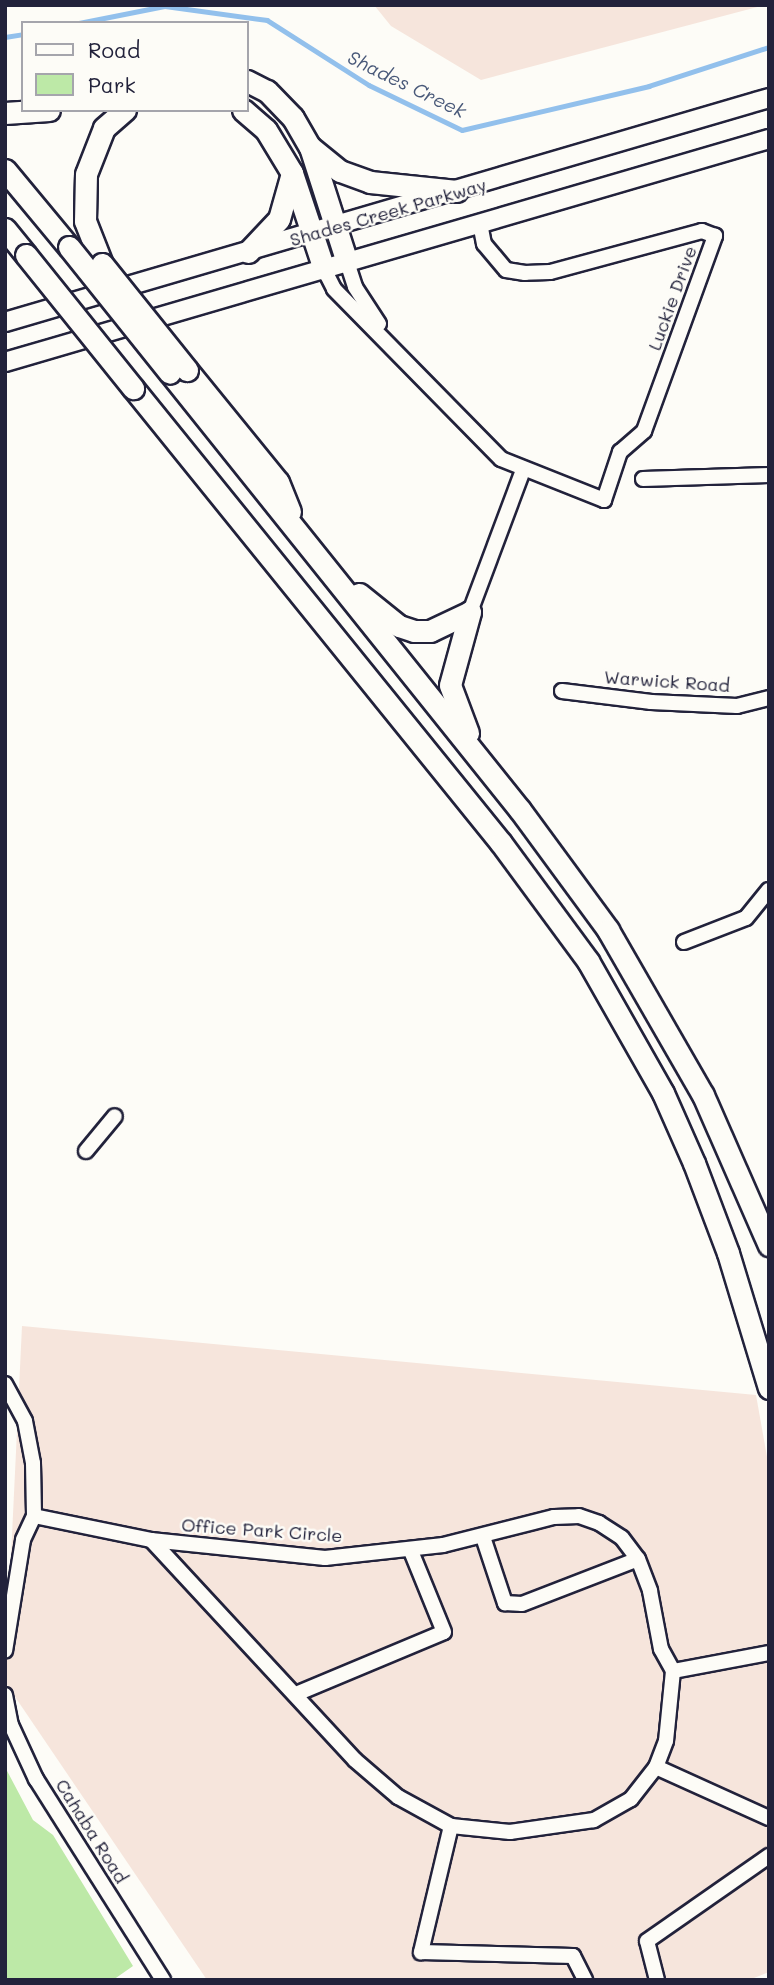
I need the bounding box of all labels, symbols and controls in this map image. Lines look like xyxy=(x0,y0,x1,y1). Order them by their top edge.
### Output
legend xyxy=(21,21,248,112)
text: Road xyxy=(88,36,140,63)
water label: Shades Creek xyxy=(344,45,470,123)
text: Park xyxy=(88,71,136,98)
street label: Shades Creek Parkway xyxy=(287,174,489,250)
street label: Luckie Drive xyxy=(643,243,701,353)
street label: Warwick Road xyxy=(603,666,731,696)
street label: Office Park Circle xyxy=(181,1514,343,1546)
street label: Cahaba Road xyxy=(51,1775,133,1887)

